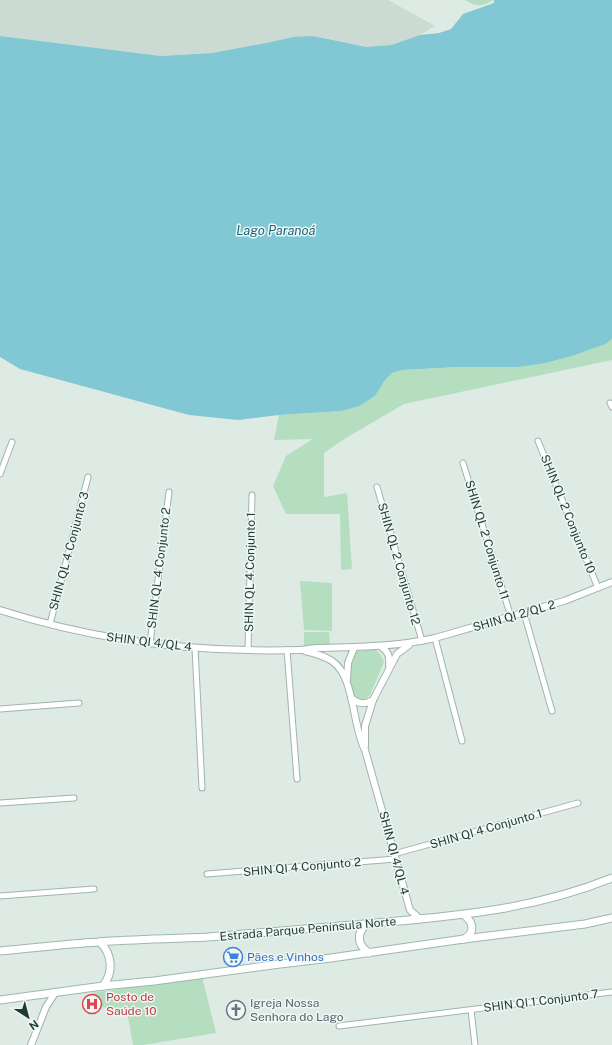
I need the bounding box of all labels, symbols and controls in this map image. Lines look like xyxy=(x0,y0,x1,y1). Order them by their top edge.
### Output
water label: Lago Paranoá xyxy=(236,223,316,238)
street label: SHIN QL 2 Conjunto 10 xyxy=(538,453,598,575)
street label: SHIN QL 2 Conjunto 11 xyxy=(462,479,512,601)
street label: SHIN QL 4 Conjunto 3 xyxy=(46,490,92,612)
street label: SHIN QL 2 Conjunto 12 xyxy=(375,501,423,627)
street label: SHIN QL 4 Conjunto 2 xyxy=(145,507,173,629)
street label: SHIN QL 4 Conjunto 1 xyxy=(242,512,258,632)
street label: SHIN QI 2/QL 2 xyxy=(471,598,557,634)
street label: SHIN QI 4/QL 4 xyxy=(105,630,193,654)
street label: SHIN QI 4 Conjunto 1 xyxy=(428,806,544,852)
street label: SHIN QI 4/QL 4 xyxy=(376,810,412,897)
street label: SHIN QI 4 Conjunto 2 xyxy=(242,855,362,879)
street label: Estrada Parque Península Norte xyxy=(219,914,397,944)
supermarket icon: Pães e Vinhos xyxy=(222,946,244,968)
place label: Pães e Vinhos xyxy=(247,950,324,964)
street label: SHIN QI 1 Conjunto 7 xyxy=(483,987,599,1015)
place label: Posto de Saúde 10 xyxy=(106,990,157,1018)
hospital icon: Posto de Saúde 10 xyxy=(81,993,103,1015)
place label: Igreja Nossa Senhora do Lago xyxy=(250,996,344,1024)
north arrow xyxy=(8,997,48,1037)
church icon: Igreja Nossa Senhora do Lago xyxy=(225,999,247,1021)
text: N xyxy=(27,1018,41,1032)

